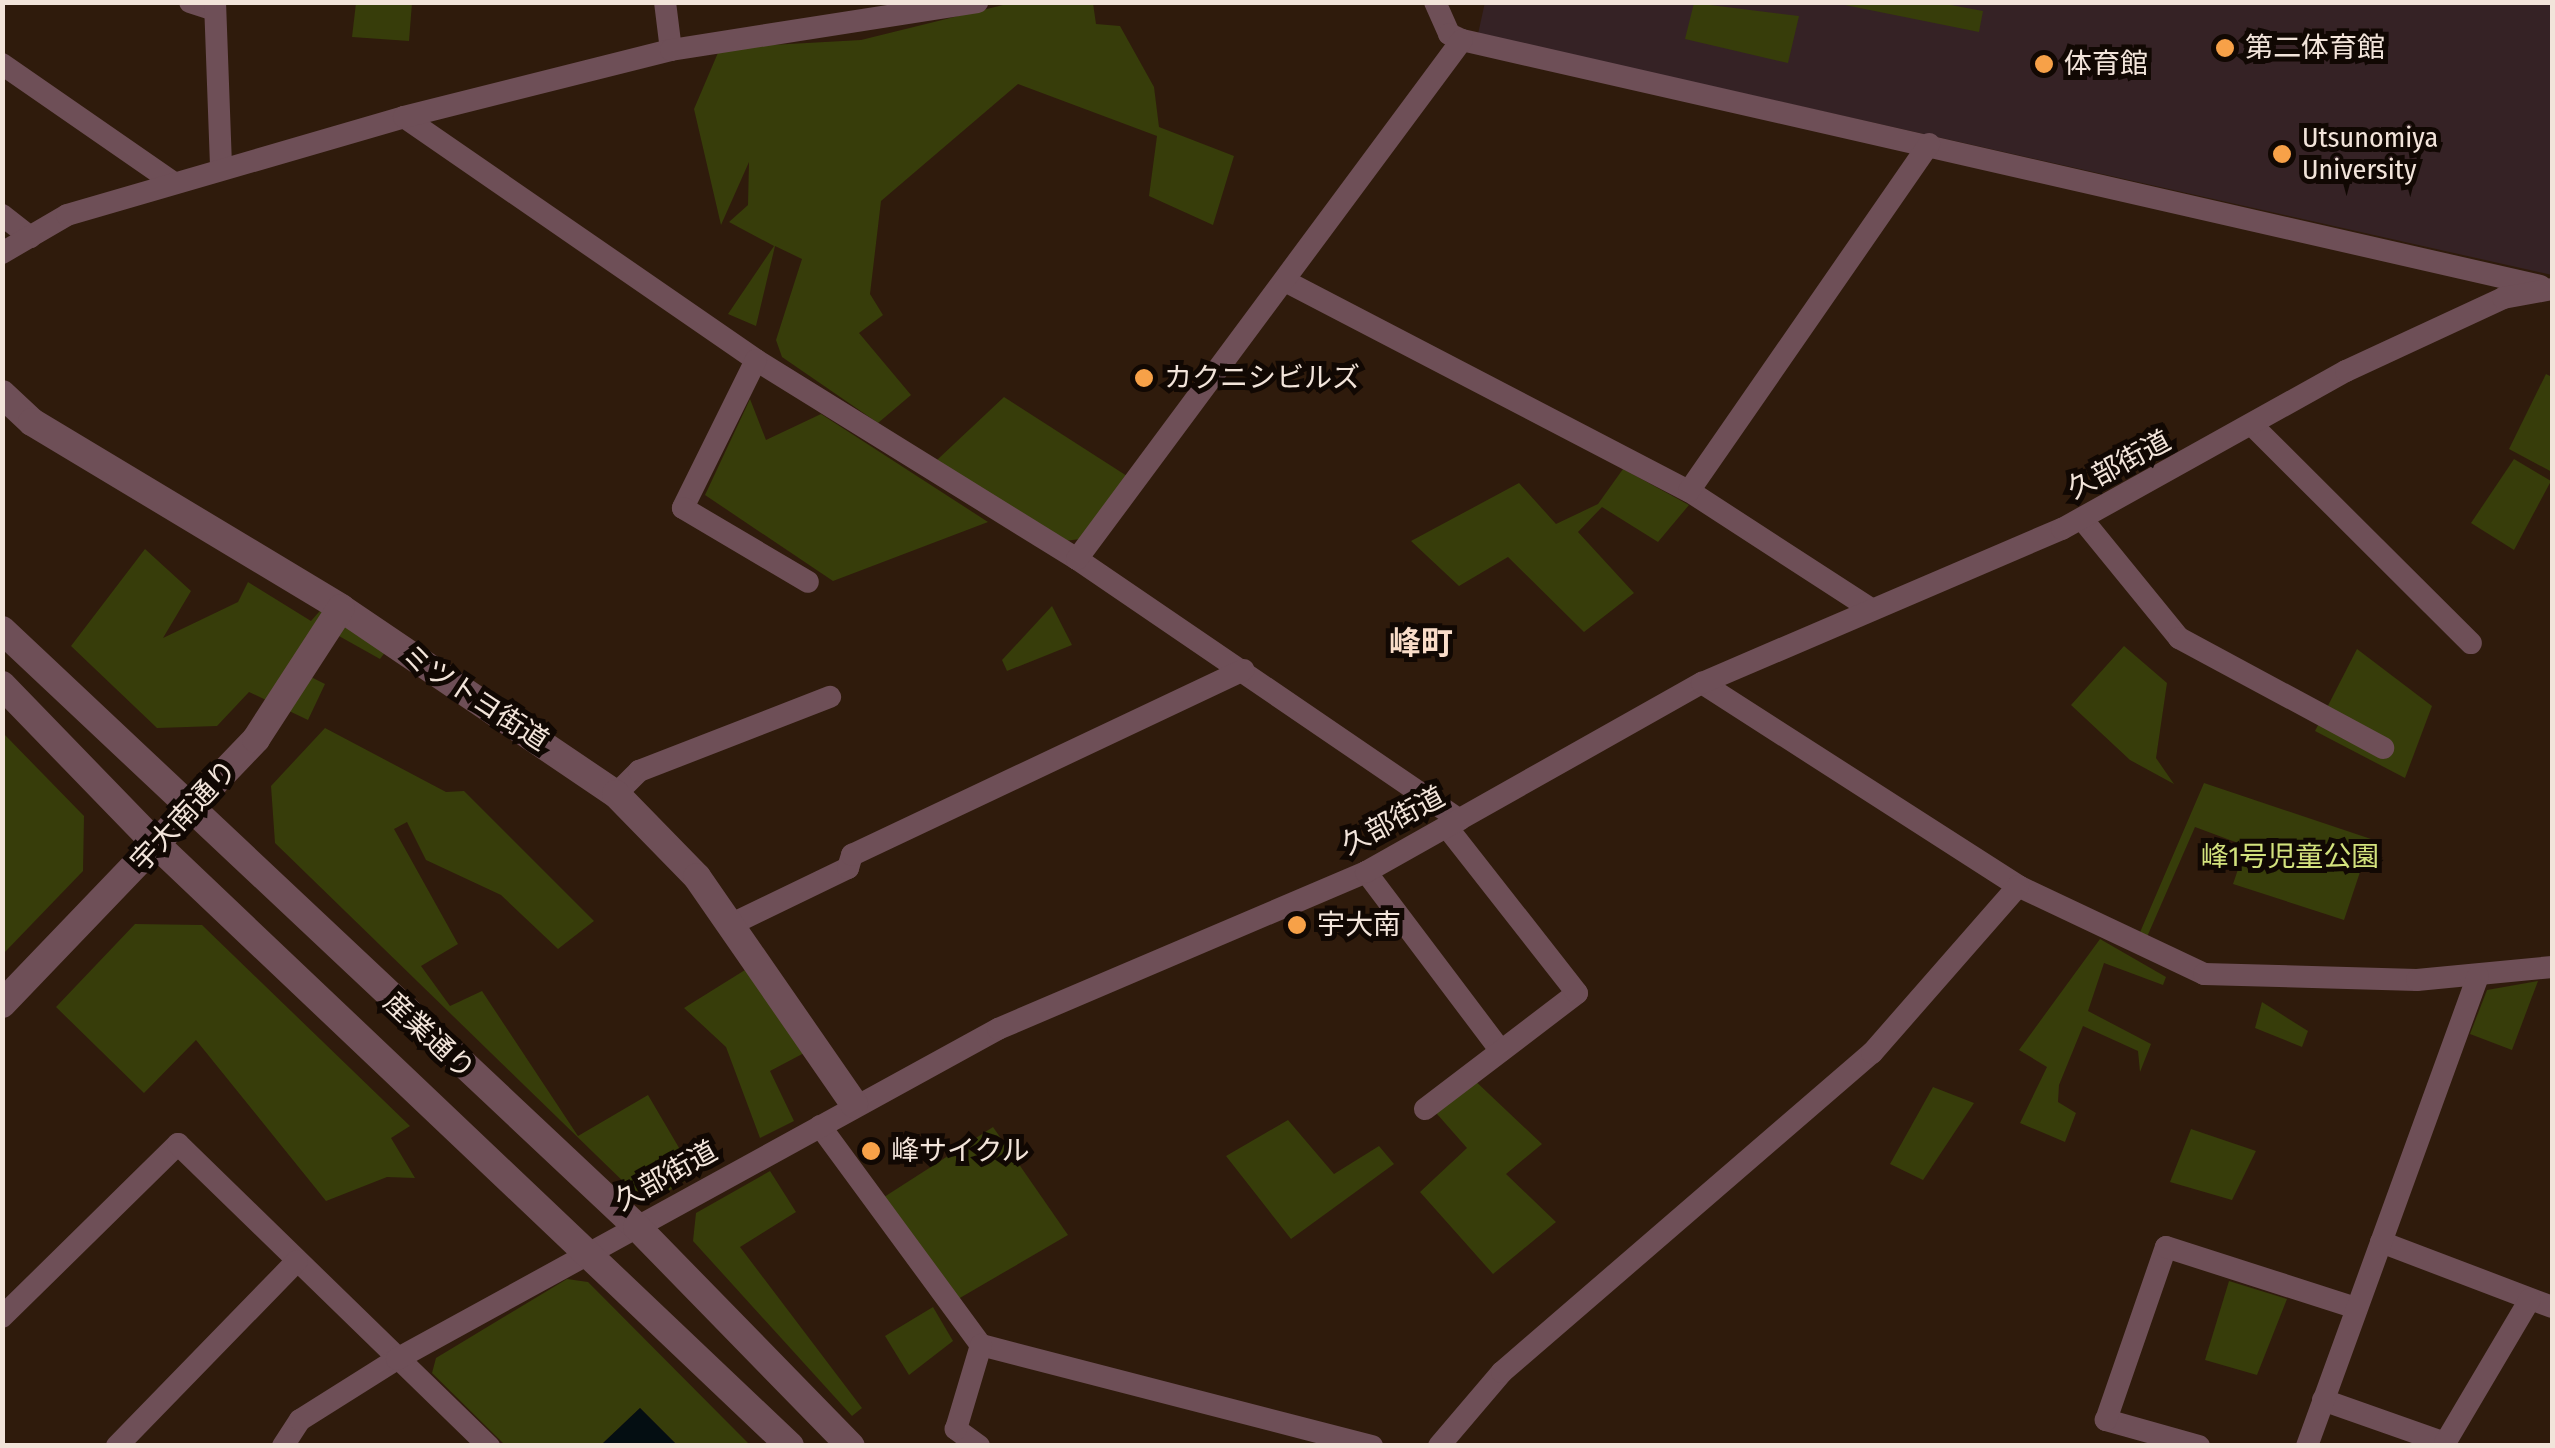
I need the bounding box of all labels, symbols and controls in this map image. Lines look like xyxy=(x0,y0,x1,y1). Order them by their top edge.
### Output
place label: 第二体育館 xyxy=(2245,31,2385,65)
marker: 第二体育館 xyxy=(2214,37,2236,59)
place label: 体育館 xyxy=(2064,47,2148,81)
marker: 体育館 xyxy=(2033,53,2055,75)
place label: Utsunomiya University xyxy=(2302,121,2438,187)
marker: Utsunomiya University xyxy=(2271,143,2293,165)
place label: カクニシビルズ xyxy=(1164,361,1360,395)
marker: カクニシビルズ xyxy=(1133,367,1155,389)
street label: 久部街道 xyxy=(2062,424,2176,506)
district label: 峰町 xyxy=(1389,624,1453,662)
street label: ミツトヨ街道 xyxy=(395,638,555,758)
street label: 宇大南通り xyxy=(124,753,244,879)
street label: 久部街道 xyxy=(1336,780,1450,862)
park label: 峰1号児童公園 xyxy=(2201,840,2379,874)
place label: 宇大南 xyxy=(1317,908,1401,942)
marker: 宇大南 xyxy=(1286,914,1308,936)
street label: 産業通り xyxy=(377,986,481,1086)
street label: 久部街道 xyxy=(609,1134,723,1218)
place label: 峰サイクル xyxy=(891,1134,1031,1168)
marker: 峰サイクル xyxy=(860,1140,882,1162)

